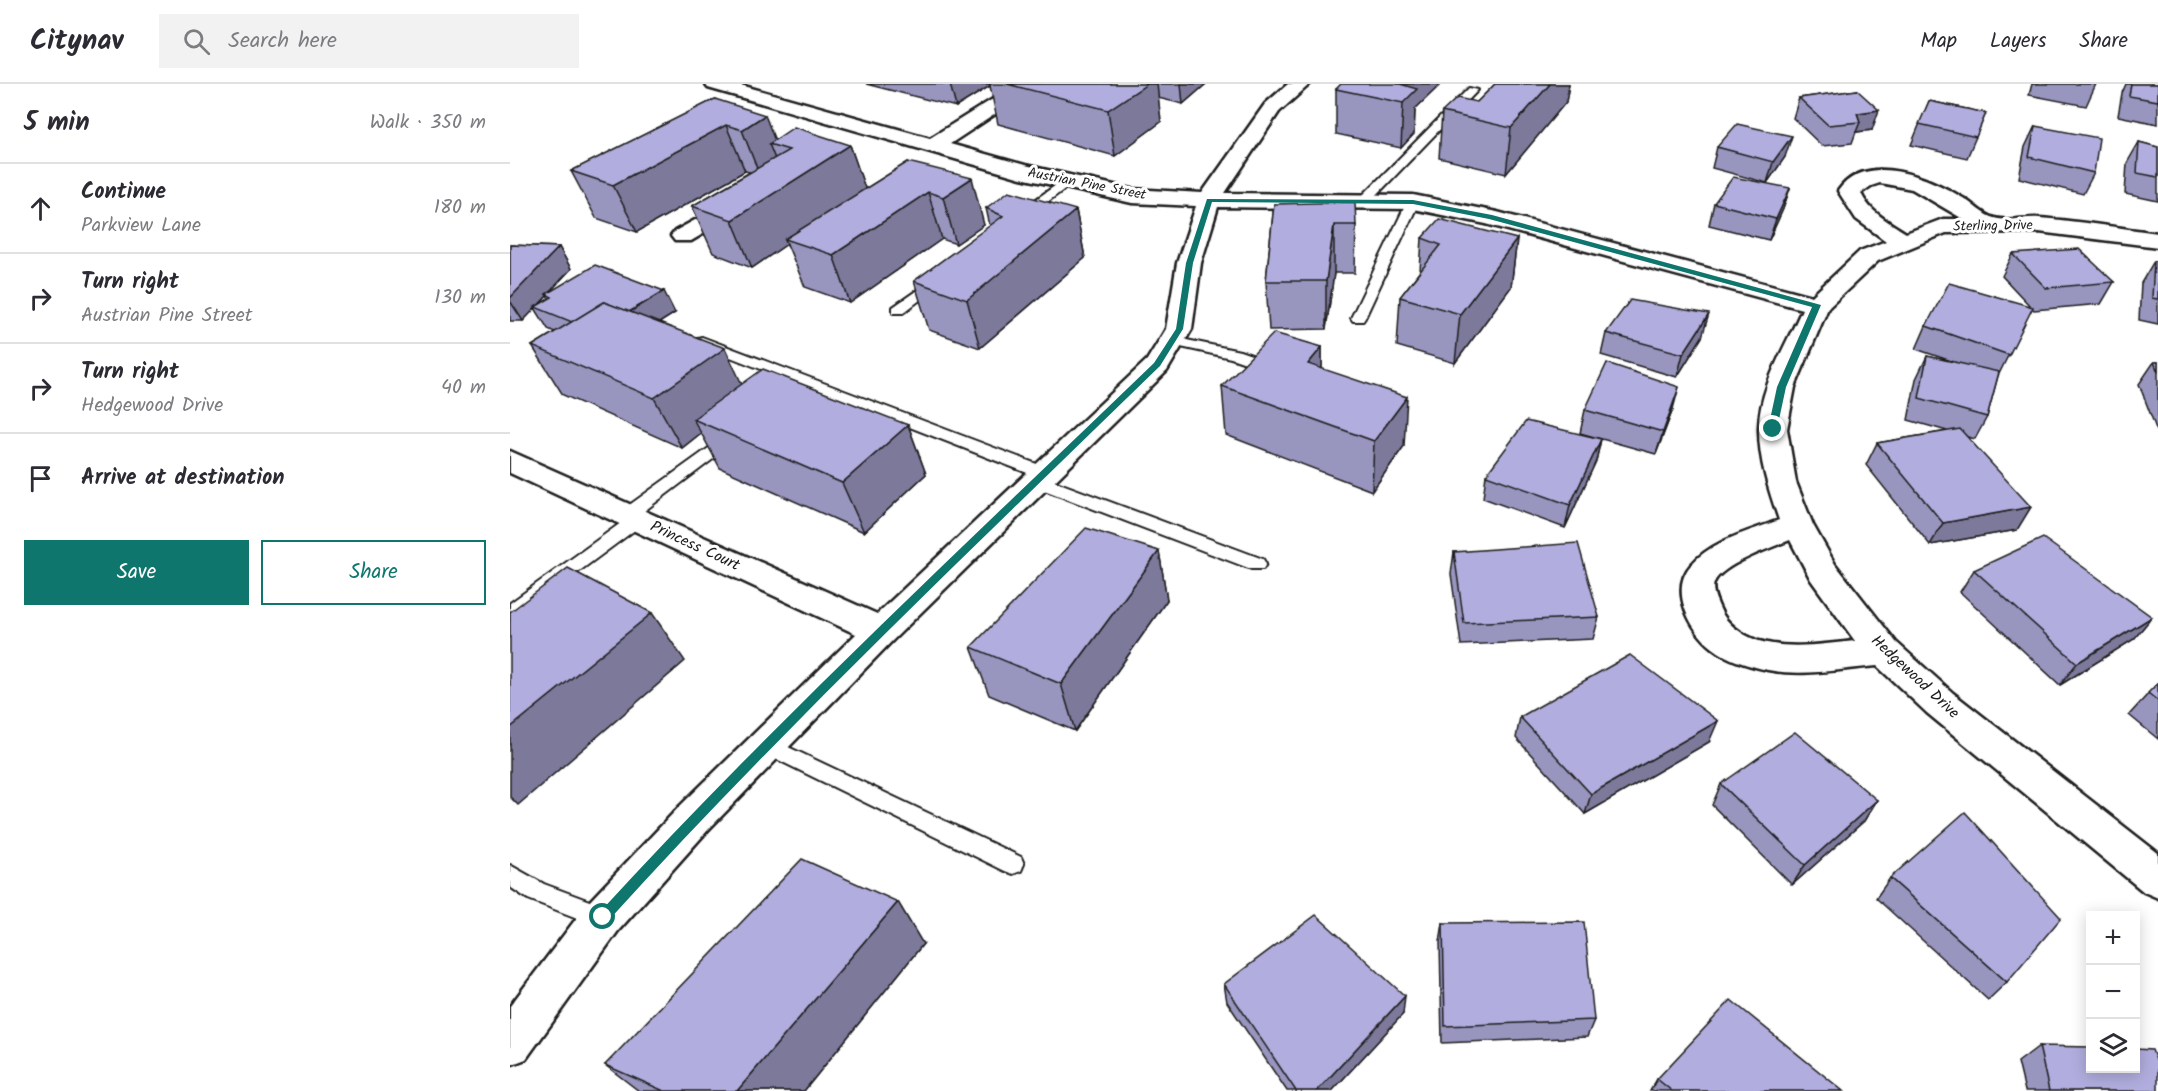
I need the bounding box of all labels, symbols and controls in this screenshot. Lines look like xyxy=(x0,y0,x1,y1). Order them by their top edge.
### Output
search box xyxy=(159,14,579,68)
text: Citynav xyxy=(30,19,123,64)
text: Search here xyxy=(228,24,337,59)
icon: search xyxy=(180,25,213,58)
text: Map xyxy=(1920,25,1957,58)
text: Layers xyxy=(1990,25,2046,58)
text: Share xyxy=(2079,25,2128,58)
text: 5 min xyxy=(24,102,90,144)
text: Walk · 350 m xyxy=(370,107,486,139)
street label: Austrian Pine Street xyxy=(1026,162,1149,206)
text: Continue xyxy=(81,175,166,210)
icon: ahead xyxy=(24,192,57,225)
text: 180 m xyxy=(434,192,486,224)
text: Parkview Lane xyxy=(81,210,201,242)
street label: Sterling Drive xyxy=(1953,214,2034,238)
text: Turn right xyxy=(81,265,179,300)
icon: right xyxy=(24,282,57,315)
text: 130 m xyxy=(434,282,486,314)
text: Austrian Pine Street xyxy=(81,300,253,332)
text: Turn right xyxy=(81,355,179,390)
icon: right xyxy=(24,372,57,405)
text: 40 m xyxy=(441,372,486,404)
text: Hedgewood Drive xyxy=(81,390,223,422)
route end xyxy=(1759,415,1785,441)
text: Arrive at destination xyxy=(81,461,284,496)
icon: arrive xyxy=(24,462,57,495)
street label: Princess Court xyxy=(646,514,745,578)
button: Save xyxy=(24,540,249,605)
button: Share xyxy=(261,540,486,605)
street label: Hedgewood Drive xyxy=(1865,629,1965,725)
route start xyxy=(589,903,615,929)
map controls xyxy=(2086,911,2140,1073)
button: + xyxy=(2086,911,2140,965)
button: − xyxy=(2086,965,2140,1019)
button: layers xyxy=(2086,1019,2140,1073)

